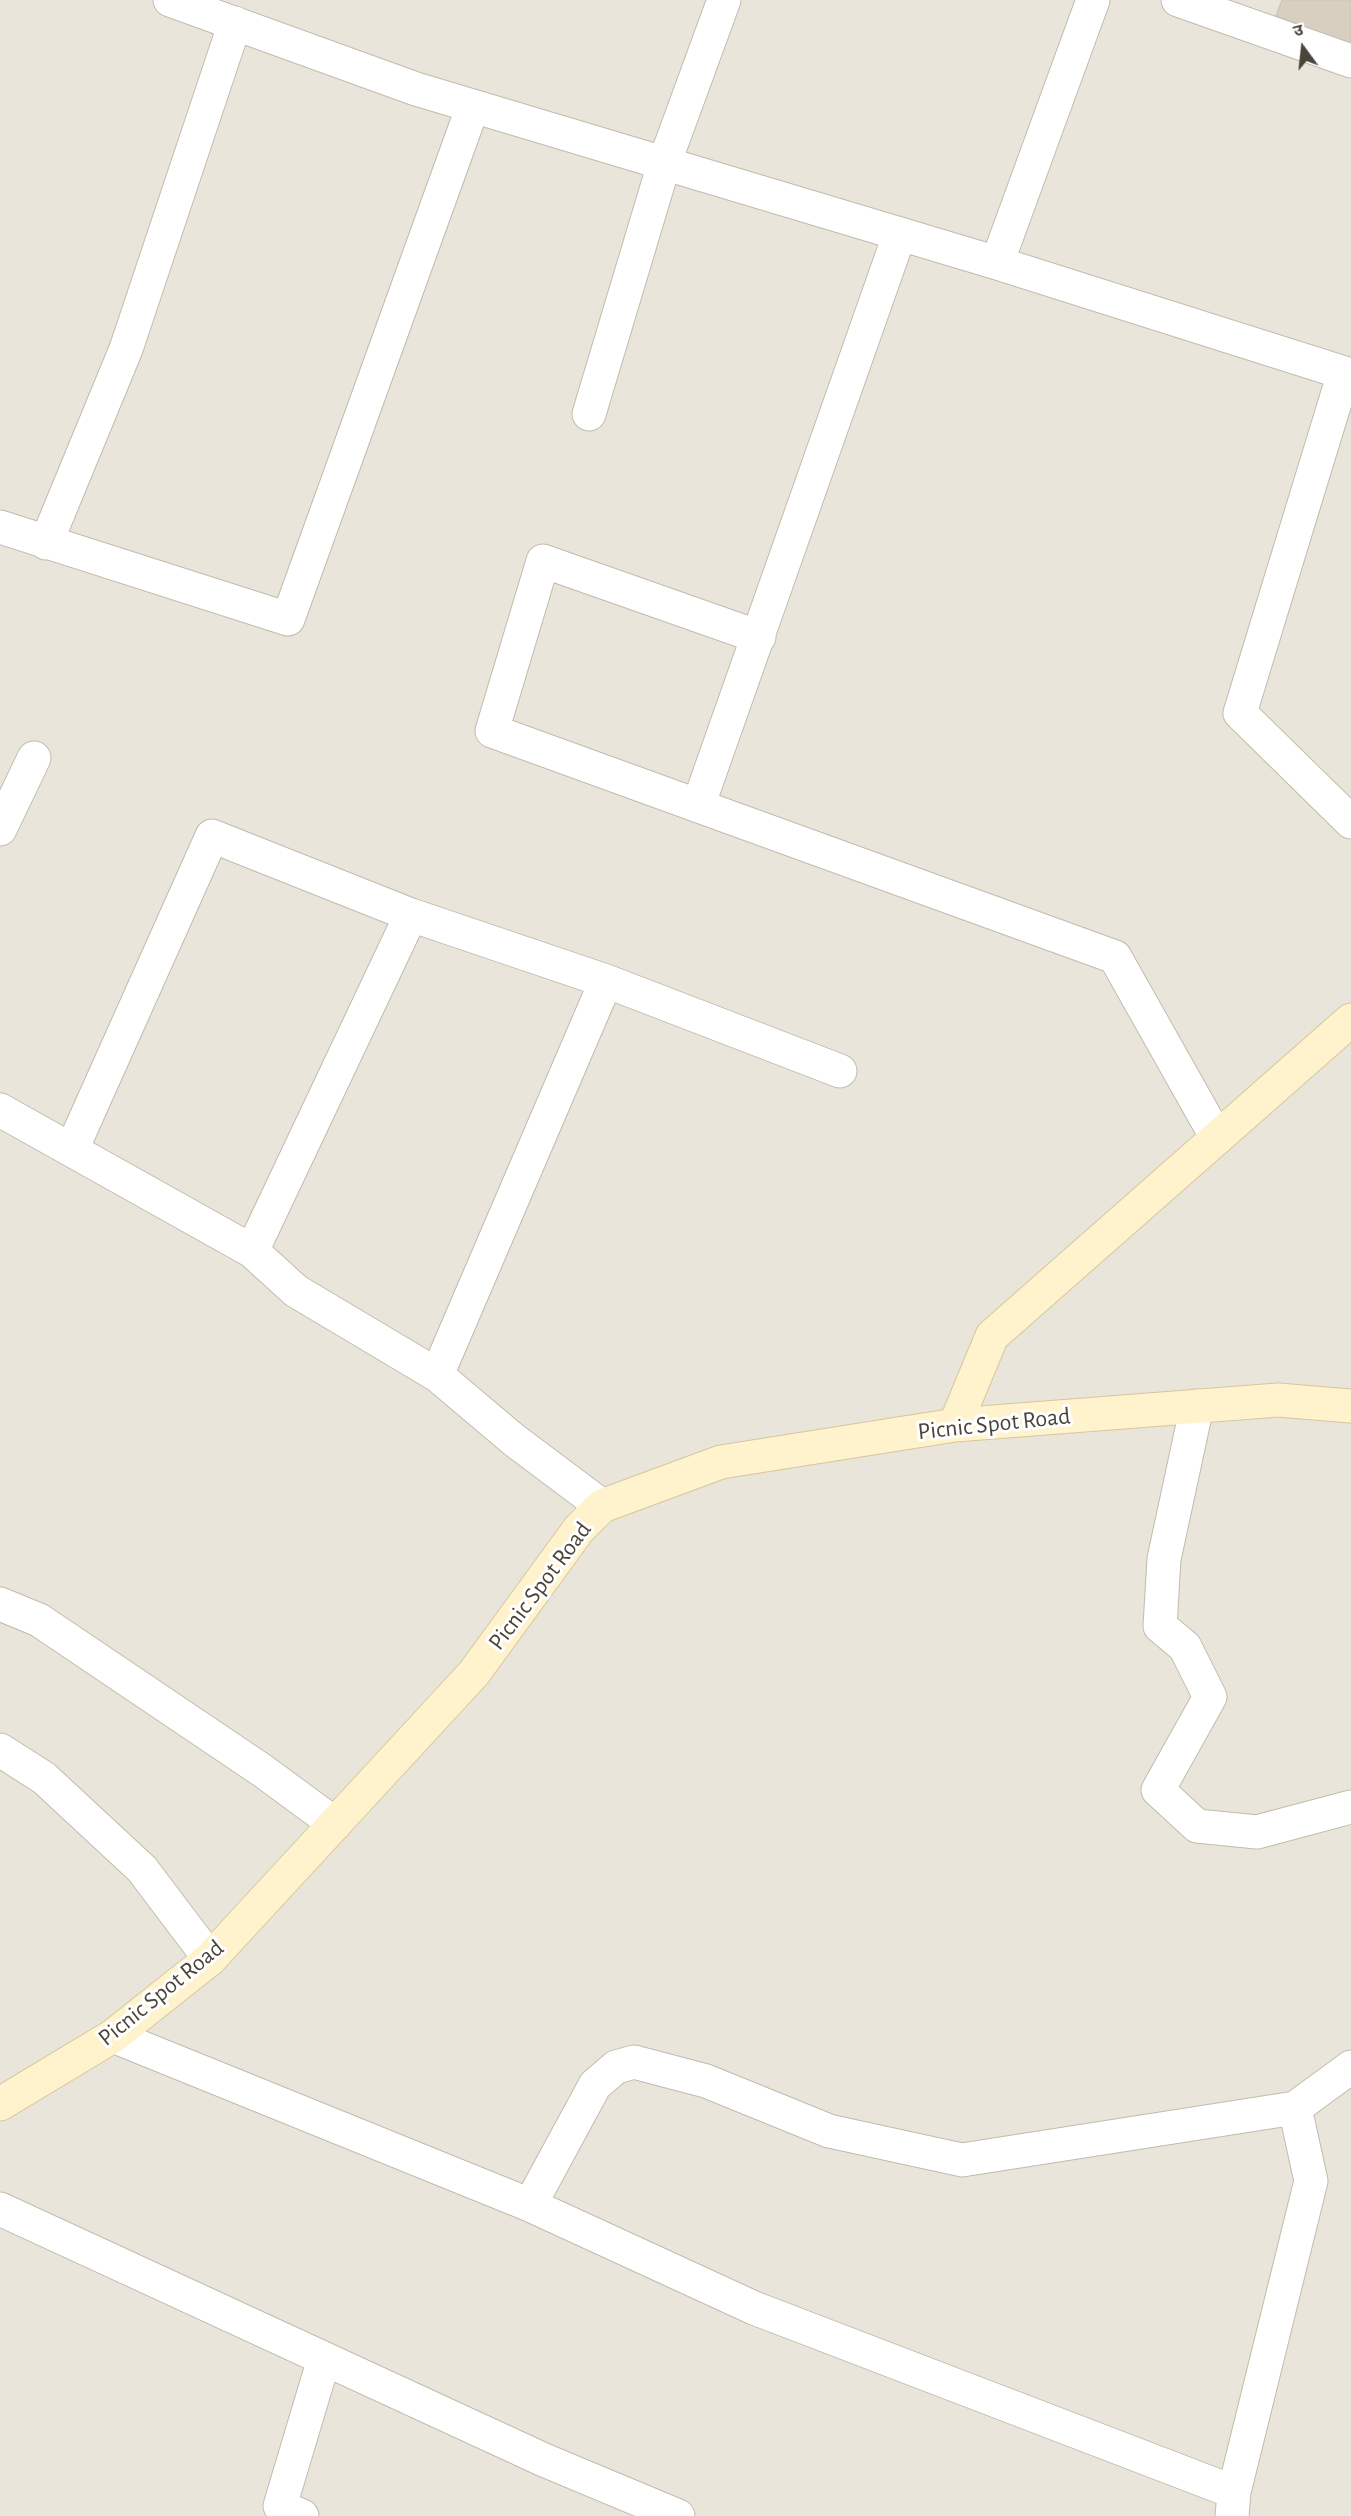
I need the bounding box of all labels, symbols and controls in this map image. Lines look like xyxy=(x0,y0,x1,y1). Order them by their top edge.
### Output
north arrow xyxy=(1273,18,1333,78)
text: उ xyxy=(1292,22,1305,40)
street label: Picnic Spot Road xyxy=(916,1402,1072,1446)
street label: Picnic Spot Road xyxy=(482,1516,598,1656)
street label: Picnic Spot Road xyxy=(92,1934,230,2052)

